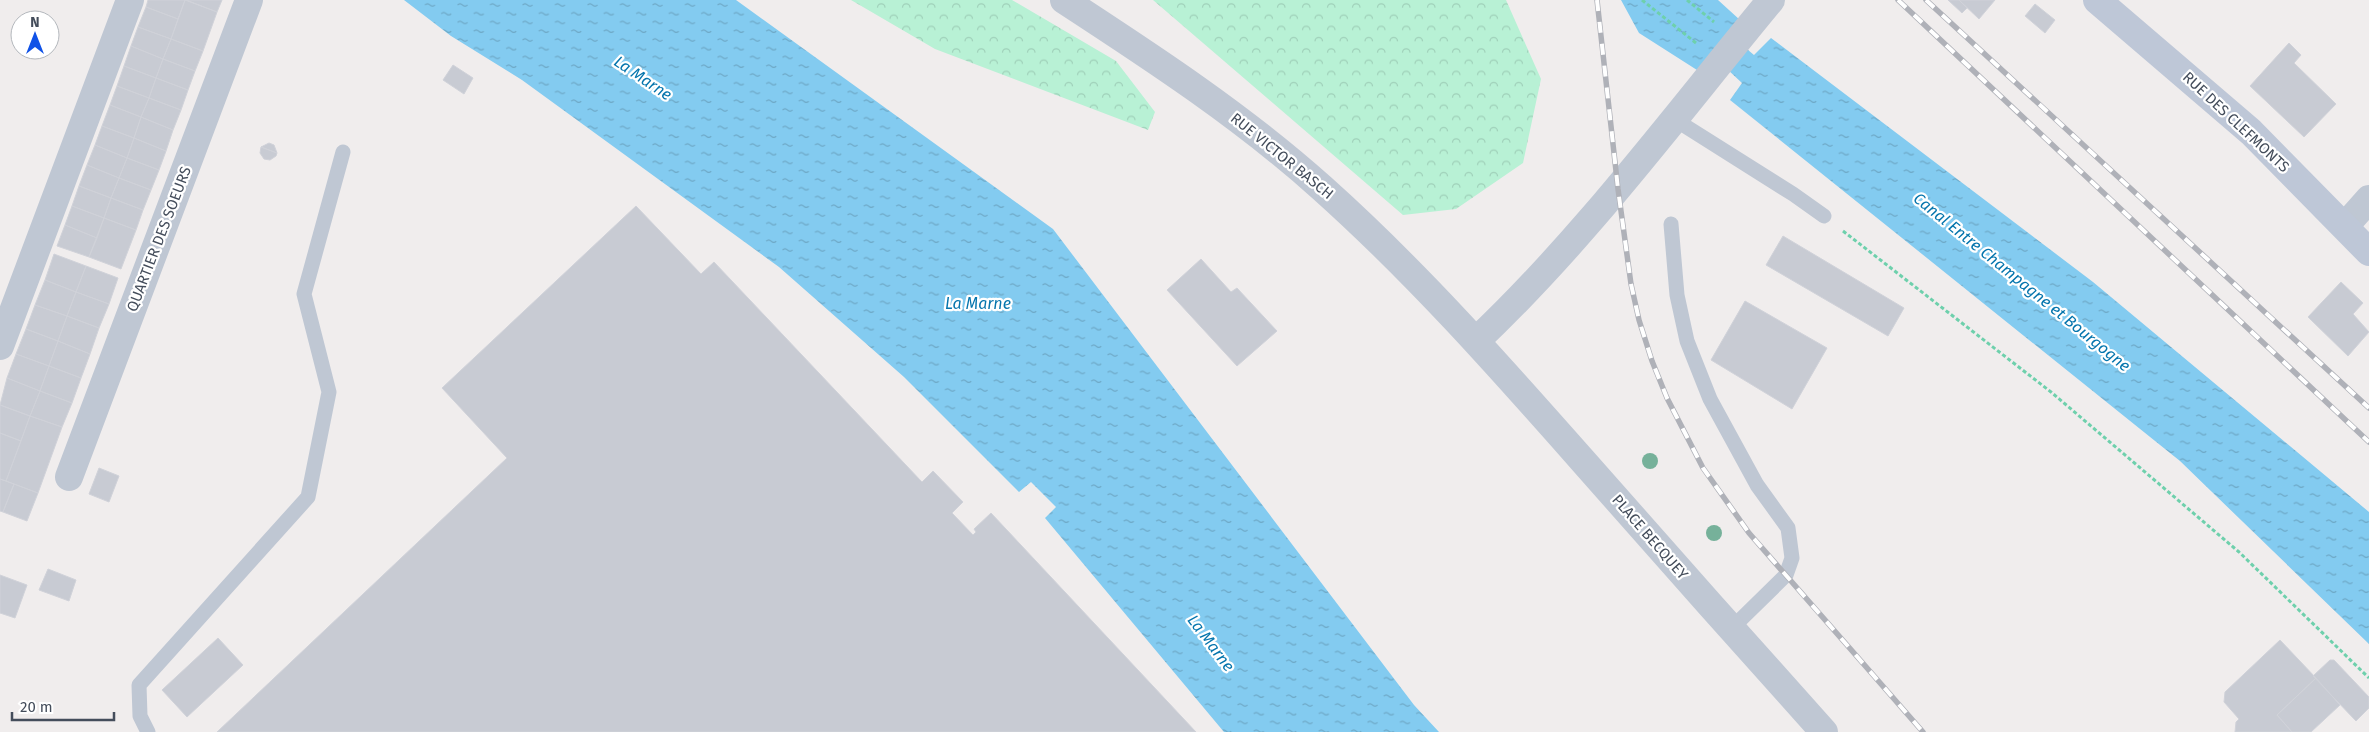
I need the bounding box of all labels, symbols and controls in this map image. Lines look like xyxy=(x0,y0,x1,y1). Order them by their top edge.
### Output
north arrow xyxy=(10,10,60,60)
text: N xyxy=(30,14,40,31)
water label: La Marne xyxy=(610,52,676,104)
street label: RUE DES CLEFMONTS xyxy=(2179,68,2293,176)
street label: RUE VICTOR BASCH xyxy=(1227,109,1337,203)
street label: QUARTIER DES SOEURS xyxy=(123,164,195,314)
water label: Canal Entre Champagne et Bourgogne xyxy=(1910,189,2134,375)
water label: La Marne xyxy=(945,294,1011,313)
street label: PLACE BECQUEY xyxy=(1608,491,1692,584)
water label: La Marne xyxy=(1184,611,1238,675)
scale bar xyxy=(12,690,115,722)
text: 20 m xyxy=(20,698,53,716)

